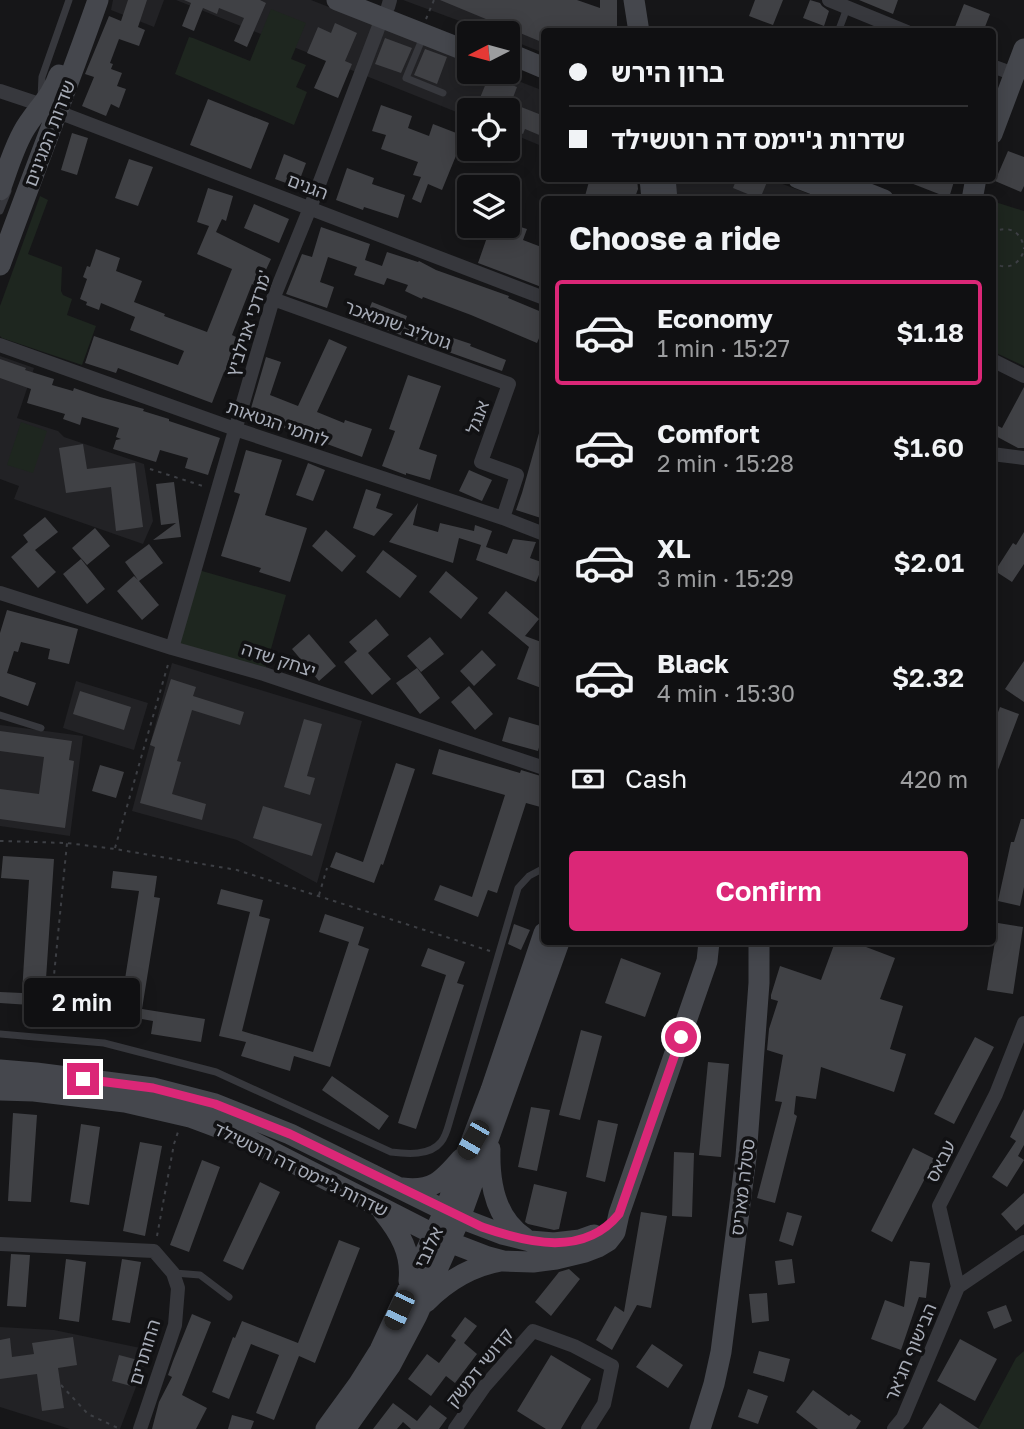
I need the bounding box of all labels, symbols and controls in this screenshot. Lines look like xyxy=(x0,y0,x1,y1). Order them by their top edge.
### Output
north arrow xyxy=(457,21,520,84)
map controls xyxy=(457,21,520,238)
text: ברון הירש xyxy=(611,57,725,88)
street label: שדרות המגינים xyxy=(19,77,79,189)
button: locate xyxy=(457,98,520,161)
text: שדרות ג'יימס דה רוטשילד xyxy=(611,124,905,155)
street label: הגנים xyxy=(285,168,331,204)
button: layers xyxy=(457,175,520,238)
text: Choose a ride xyxy=(569,219,781,257)
street label: מרדכי אנילביץ' xyxy=(220,267,276,379)
street label: גוטליב שומאכר xyxy=(342,295,455,354)
icon: car xyxy=(573,301,636,364)
text: Economy xyxy=(657,303,773,334)
text: $1.18 xyxy=(896,317,964,348)
text: 1 min · 15:27 xyxy=(657,334,790,362)
street label: לוחמי הגטאות xyxy=(224,395,332,451)
street label: אנגל xyxy=(461,397,493,437)
icon: car xyxy=(573,416,636,479)
text: Comfort xyxy=(657,418,760,449)
text: $1.60 xyxy=(893,432,964,463)
text: 2 min · 15:28 xyxy=(657,449,794,477)
icon: car xyxy=(573,531,636,594)
text: XL xyxy=(657,533,691,564)
text: $2.01 xyxy=(894,547,964,578)
text: 3 min · 15:29 xyxy=(657,564,794,592)
street label: יצחק שדה xyxy=(239,637,319,681)
icon: car xyxy=(573,646,636,709)
text: Black xyxy=(657,648,729,679)
text: $2.32 xyxy=(892,662,964,693)
text: 4 min · 15:30 xyxy=(657,679,795,707)
icon: cash xyxy=(569,760,607,798)
text: Cash xyxy=(625,763,687,794)
text: 420 m xyxy=(900,765,968,793)
button: Confirm xyxy=(569,851,968,931)
callout: 2 min xyxy=(25,978,141,1026)
text: 2 min xyxy=(52,988,112,1016)
route start xyxy=(665,1021,697,1053)
route end xyxy=(67,1063,99,1095)
street label: שדרות ג'יימס דה רוטשילד xyxy=(210,1117,392,1221)
car xyxy=(454,1117,493,1163)
street label: עבאס xyxy=(920,1136,960,1186)
street label: סטלה מאריס xyxy=(725,1137,759,1237)
street label: אלנבי xyxy=(409,1223,447,1271)
car xyxy=(381,1287,418,1333)
street label: הבישוף חג'אר xyxy=(879,1300,941,1404)
street label: החותרים xyxy=(124,1317,164,1387)
street label: קדושי דמשק xyxy=(440,1323,518,1411)

